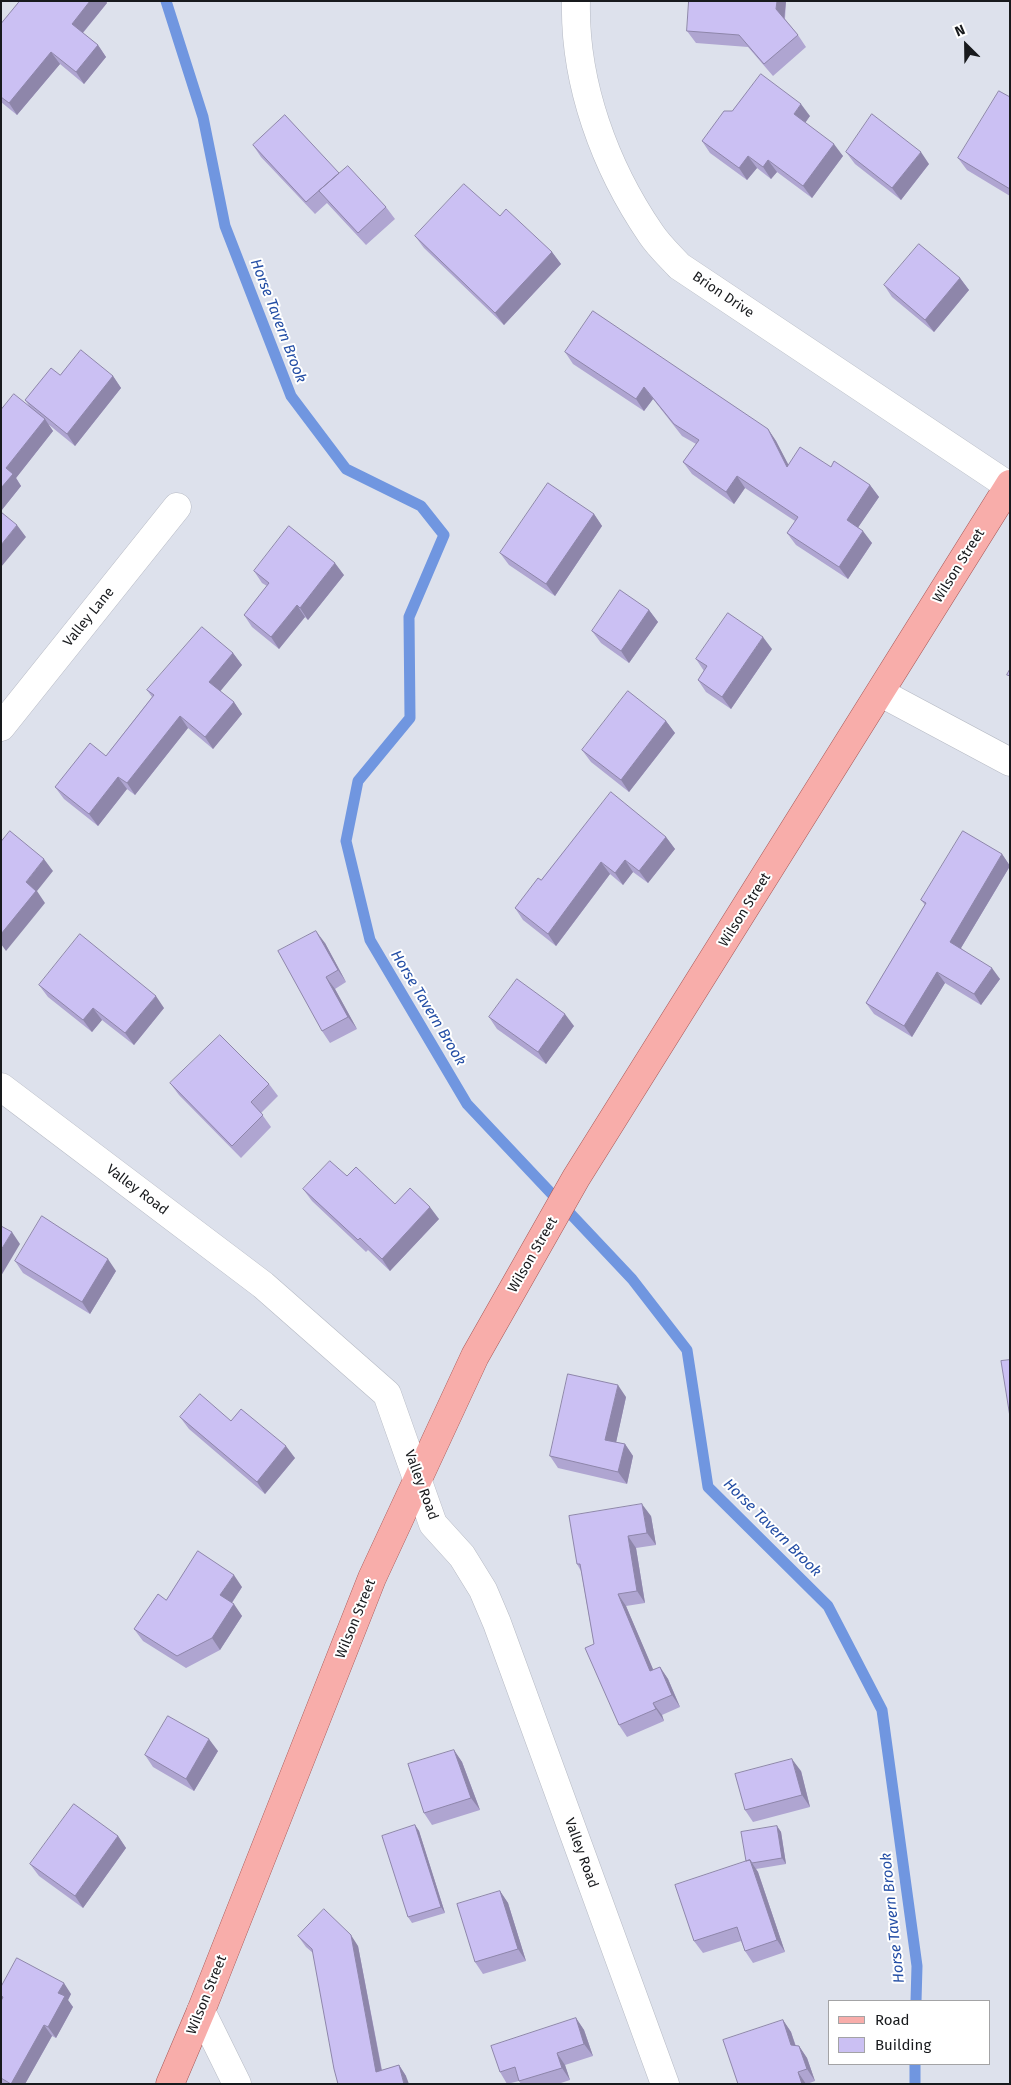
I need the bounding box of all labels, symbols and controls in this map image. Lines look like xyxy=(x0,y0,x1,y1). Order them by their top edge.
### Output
north arrow xyxy=(941,20,991,70)
text: N xyxy=(952,21,968,40)
water label: Horse Tavern Brook xyxy=(246,257,310,385)
street label: Brion Drive xyxy=(689,268,757,322)
street label: Wilson Street xyxy=(930,526,988,606)
street label: Valley Lane xyxy=(60,584,118,650)
street label: Wilson Street xyxy=(716,870,774,950)
water label: Horse Tavern Brook xyxy=(386,947,470,1069)
street label: Valley Road xyxy=(103,1161,171,1219)
street label: Wilson Street xyxy=(505,1214,561,1296)
street label: Valley Road xyxy=(401,1448,441,1522)
water label: Horse Tavern Brook xyxy=(719,1475,825,1581)
street label: Wilson Street xyxy=(332,1577,380,1661)
street label: Valley Road xyxy=(561,1816,601,1890)
water label: Horse Tavern Brook xyxy=(877,1852,909,1984)
street label: Wilson Street xyxy=(183,1953,231,2037)
legend xyxy=(828,2000,991,2065)
text: Road xyxy=(875,2011,910,2029)
text: Building xyxy=(875,2036,931,2054)

